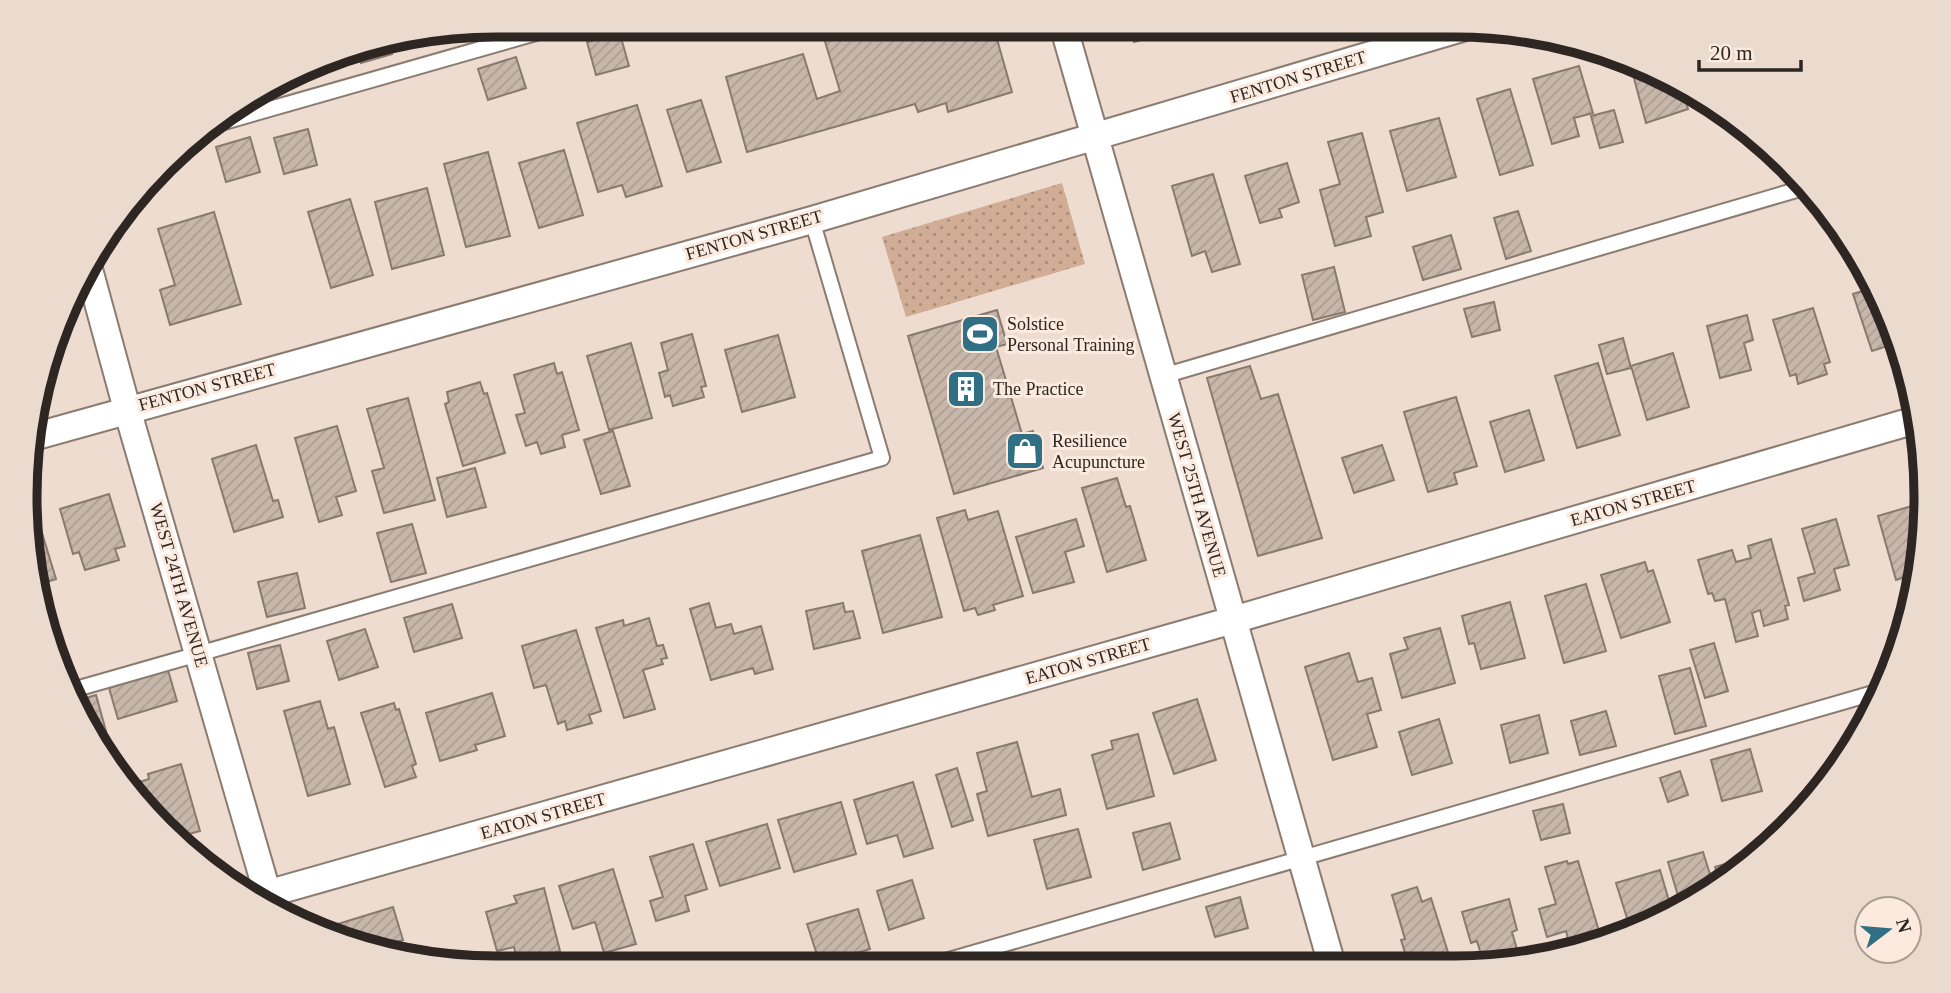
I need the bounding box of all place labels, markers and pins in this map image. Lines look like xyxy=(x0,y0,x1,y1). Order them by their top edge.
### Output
sports icon: Solstice Personal Training xyxy=(959,313,1001,355)
place label: Solstice Personal Training xyxy=(1007,314,1135,355)
building icon: The Practice xyxy=(945,368,987,410)
place label: The Practice xyxy=(993,379,1083,399)
shop icon: Resilience Acupuncture xyxy=(1004,430,1046,472)
place label: Resilience Acupuncture xyxy=(1052,431,1145,472)

